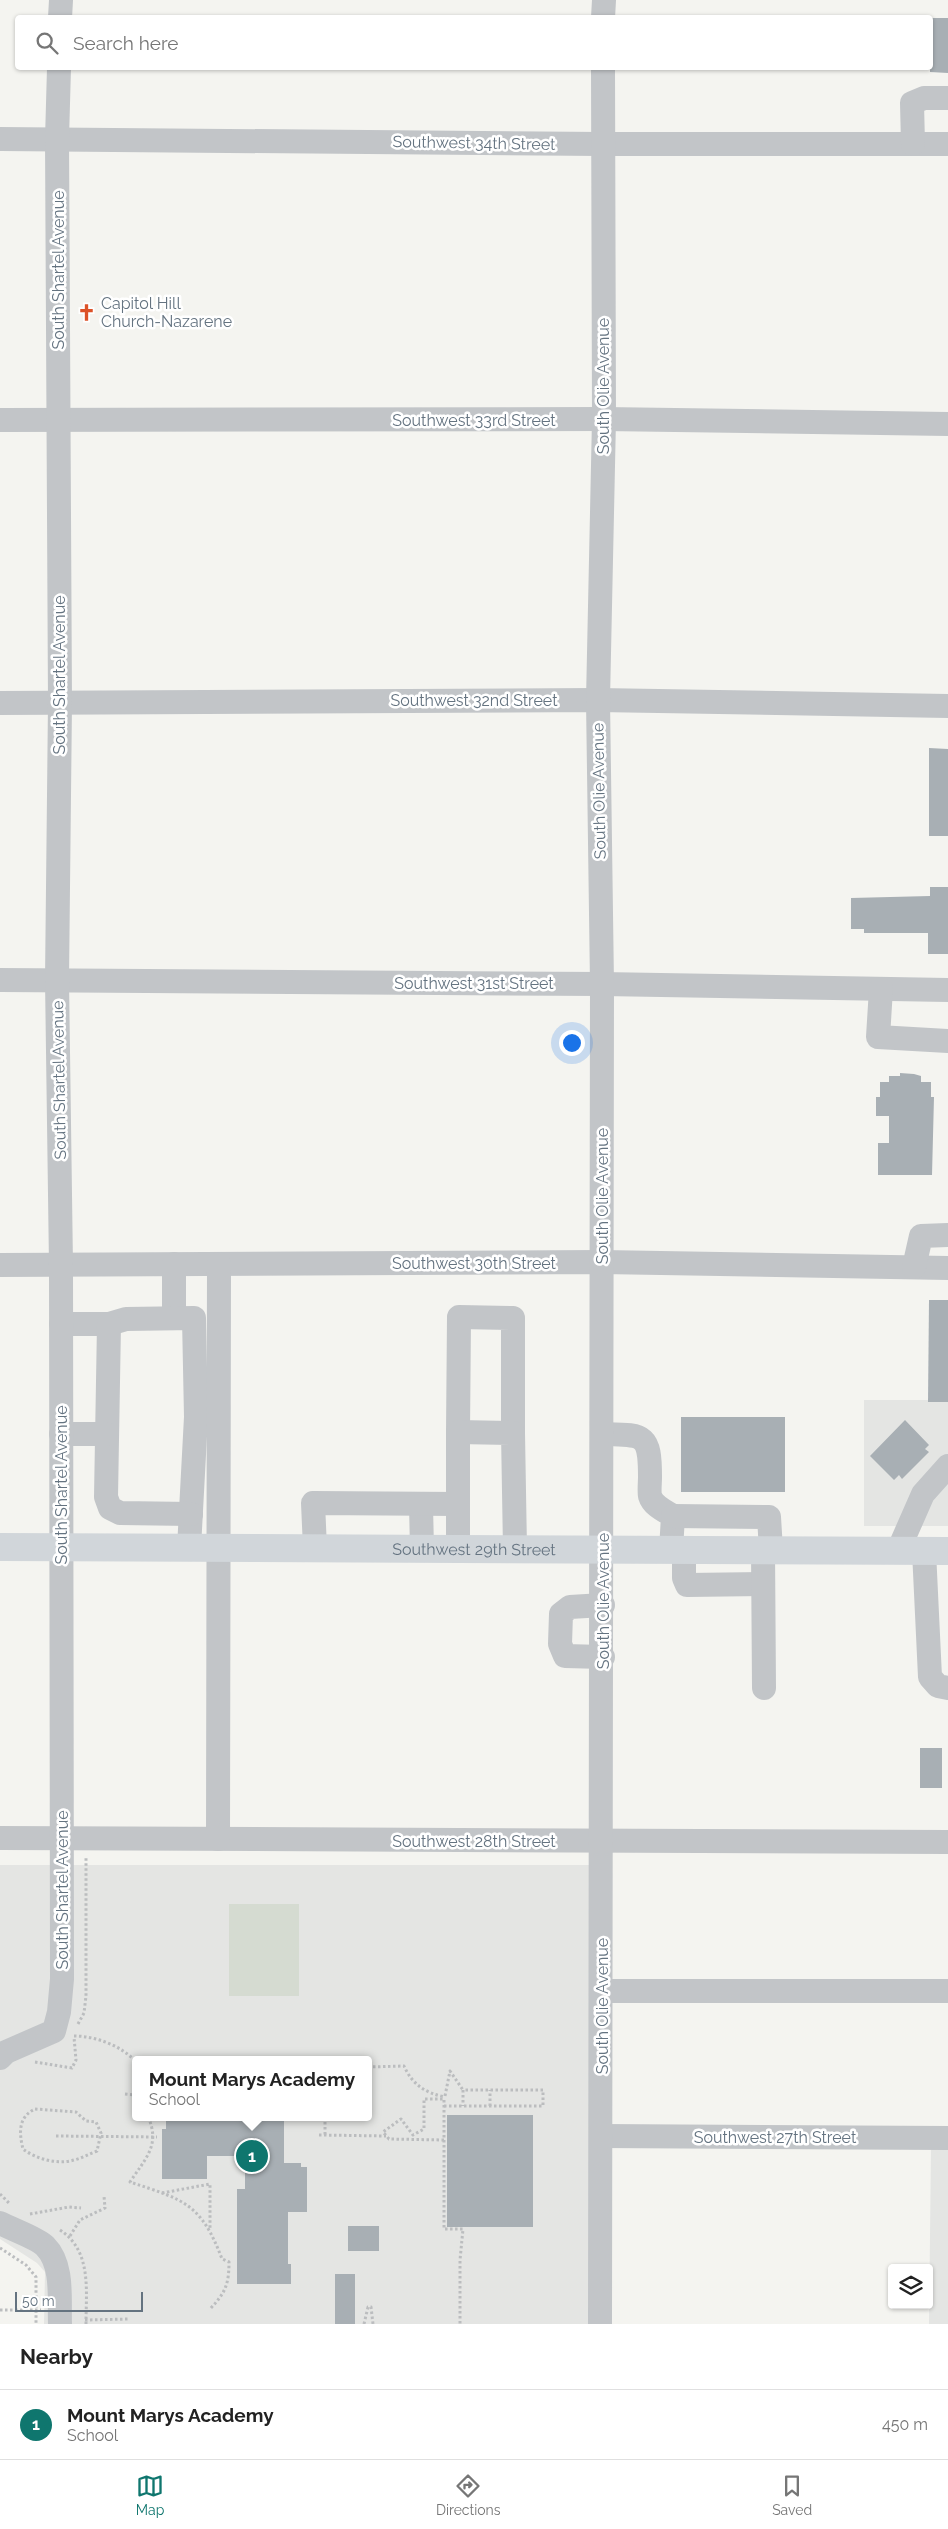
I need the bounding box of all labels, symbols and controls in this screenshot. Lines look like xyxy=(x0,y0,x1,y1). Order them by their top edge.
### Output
search box xyxy=(15,15,933,70)
icon: search xyxy=(33,29,61,57)
text: Search here xyxy=(73,32,179,54)
street label: Southwest 34th Street xyxy=(392,132,556,154)
street label: South Shartel Avenue xyxy=(49,190,68,350)
place label: Capitol Hill Church-Nazarene xyxy=(101,294,232,331)
church icon: Capitol Hill Church-Nazarene xyxy=(77,302,97,322)
street label: South Olie Avenue xyxy=(594,318,613,454)
street label: Southwest 33rd Street xyxy=(392,411,556,430)
street label: South Shartel Avenue xyxy=(50,595,69,755)
street label: Southwest 32nd Street xyxy=(390,691,558,710)
street label: South Olie Avenue xyxy=(588,723,610,859)
street label: Southwest 31st Street xyxy=(394,974,554,993)
street label: South Shartel Avenue xyxy=(48,1000,70,1160)
your location xyxy=(559,1030,585,1056)
street label: South Olie Avenue xyxy=(593,1128,612,1264)
street label: Southwest 30th Street xyxy=(392,1254,557,1273)
street label: South Shartel Avenue xyxy=(52,1405,71,1565)
street label: South Olie Avenue xyxy=(594,1533,613,1669)
street label: Southwest 29th Street xyxy=(392,1539,556,1559)
street label: South Shartel Avenue xyxy=(53,1810,72,1970)
street label: Southwest 28th Street xyxy=(392,1832,556,1851)
street label: South Olie Avenue xyxy=(593,1938,612,2074)
popup xyxy=(132,2056,372,2121)
text: Mount Marys Academy xyxy=(149,2068,355,2090)
text: School xyxy=(149,2090,200,2109)
street label: Southwest 27th Street xyxy=(694,2128,857,2147)
pin: 1 xyxy=(236,2137,268,2175)
map controls xyxy=(888,2264,933,2309)
button: layers xyxy=(888,2264,933,2309)
scale bar xyxy=(15,2289,142,2312)
text: 50 m xyxy=(22,2293,55,2309)
text: Nearby xyxy=(20,2344,93,2369)
text: Mount Marys Academy xyxy=(67,2404,274,2426)
text: 1 xyxy=(32,2415,40,2434)
text: 450 m xyxy=(882,2415,928,2434)
text: School xyxy=(67,2426,118,2445)
tab: Map xyxy=(136,2472,164,2518)
tab: Directions xyxy=(436,2472,501,2518)
tab: Saved xyxy=(772,2472,812,2518)

